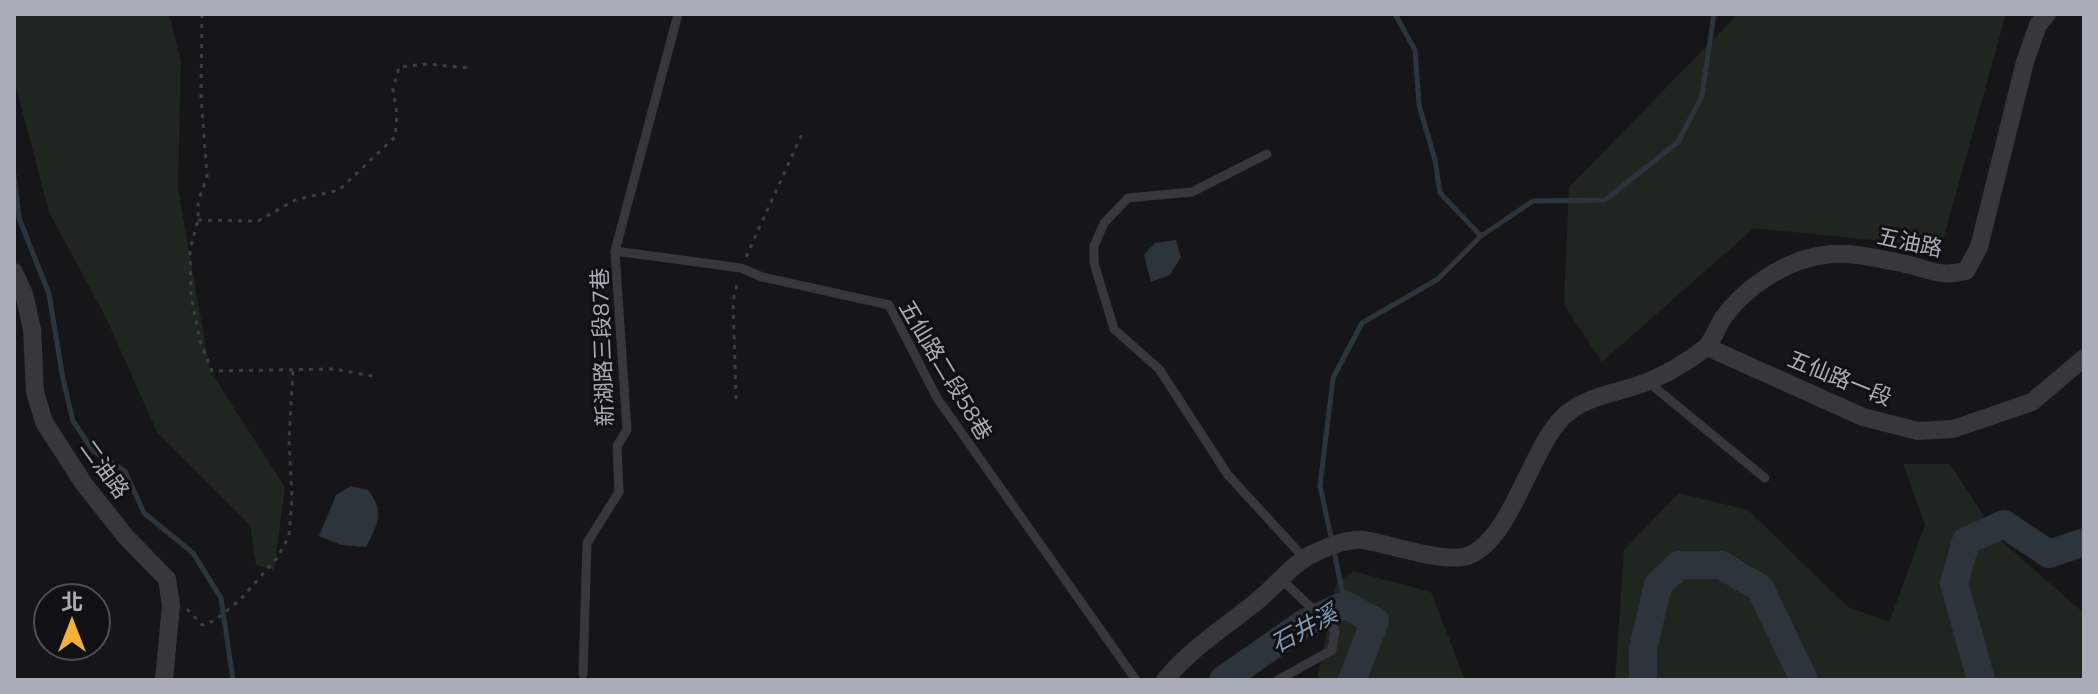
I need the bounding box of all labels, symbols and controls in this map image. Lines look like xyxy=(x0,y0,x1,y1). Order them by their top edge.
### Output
street label: 五油路 xyxy=(1875,221,1945,263)
street label: 新湖路三段87巷 xyxy=(585,267,619,427)
street label: 五仙路二段58巷 xyxy=(893,295,999,445)
street label: 五仙路一段 xyxy=(1784,344,1896,412)
street label: 二油路 xyxy=(74,434,136,504)
north arrow xyxy=(32,582,112,662)
text: 北 xyxy=(61,588,83,616)
water label: 石井溪 xyxy=(1265,596,1345,659)

